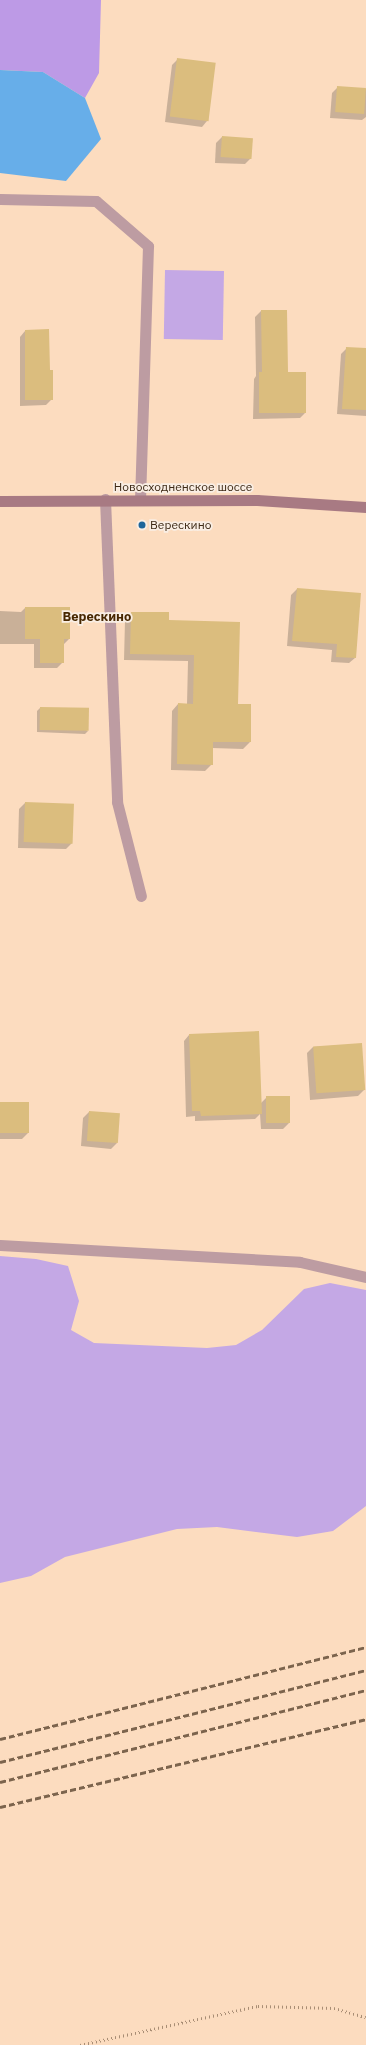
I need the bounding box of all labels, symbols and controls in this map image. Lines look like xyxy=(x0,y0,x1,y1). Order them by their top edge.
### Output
street label: Новосходненское шоссе xyxy=(114,480,252,494)
place label: Верескино xyxy=(150,518,211,532)
marker: Верескино xyxy=(137,520,147,530)
district label: Верескино xyxy=(63,609,131,625)

